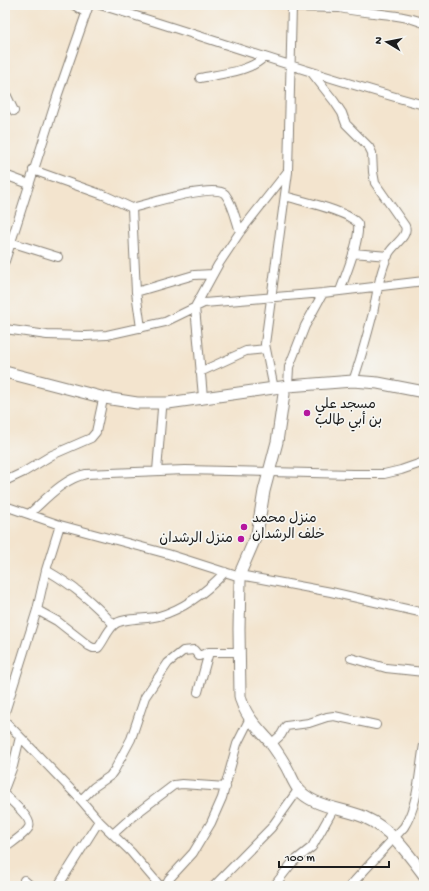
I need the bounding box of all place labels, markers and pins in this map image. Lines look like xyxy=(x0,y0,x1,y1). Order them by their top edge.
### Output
place label: مسجد علي بن أبي طالب xyxy=(315,397,382,432)
marker: مسجد علي بن أبي طالب xyxy=(302,408,312,418)
place label: منزل محمد خلف الرشدان xyxy=(252,511,325,544)
marker: منزل محمد خلف الرشدان xyxy=(239,522,249,532)
place label: منزل الرشدان xyxy=(159,531,233,548)
marker: منزل الرشدان xyxy=(236,534,246,544)

